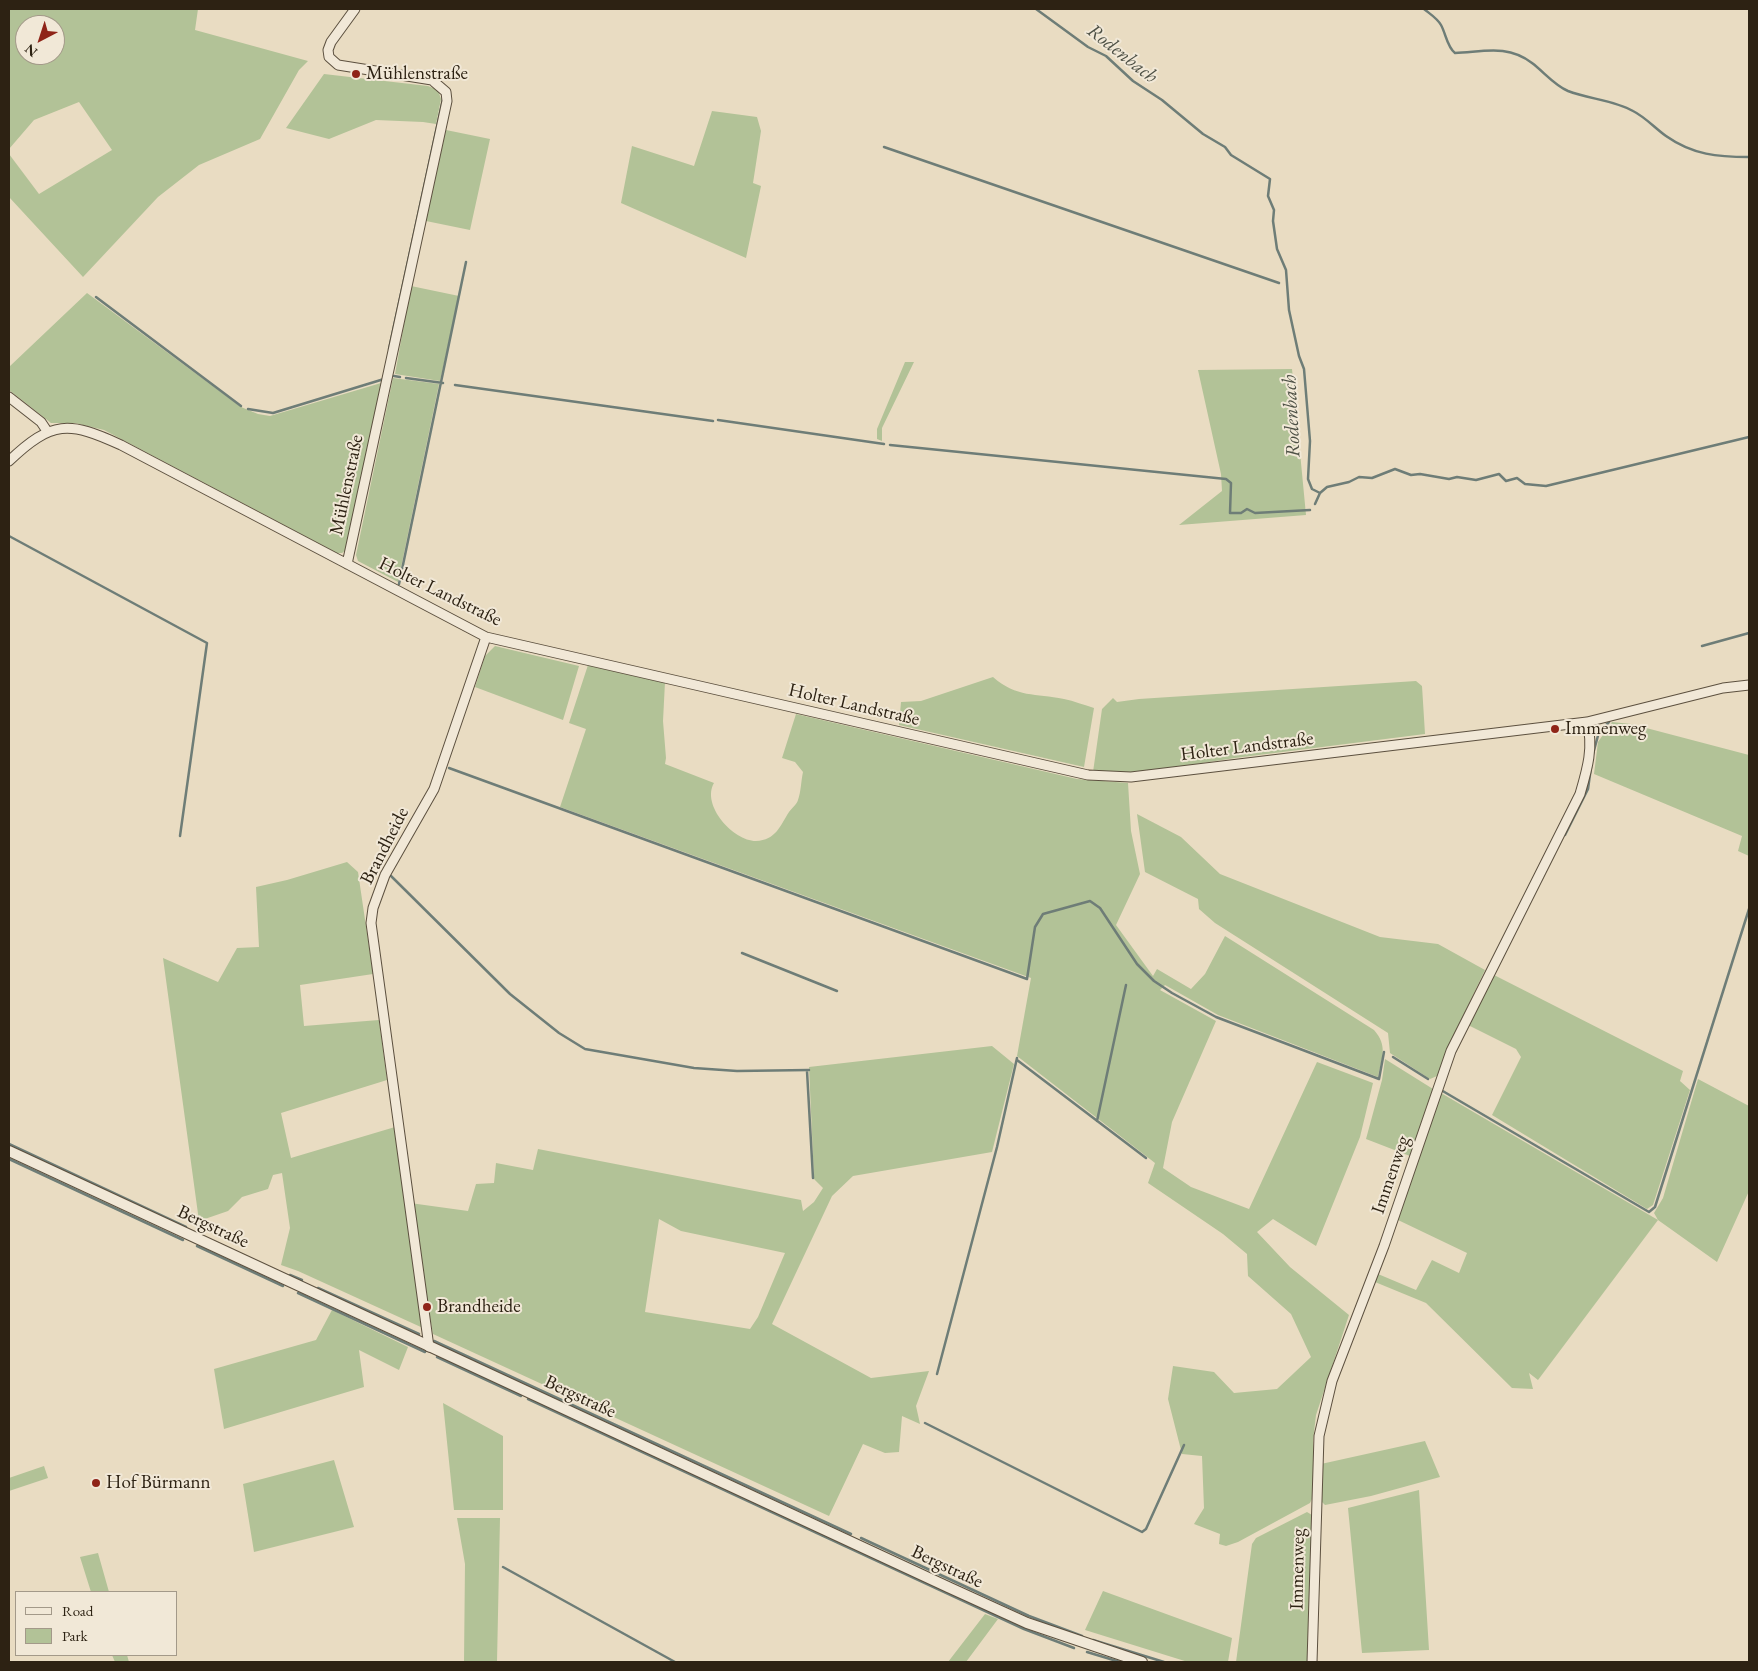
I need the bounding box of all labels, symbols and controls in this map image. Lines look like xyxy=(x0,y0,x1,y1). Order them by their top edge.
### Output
north arrow xyxy=(15,15,65,65)
water label: Rodenbach xyxy=(1082,19,1162,89)
text: N xyxy=(21,40,41,61)
place label: Mühlenstraße xyxy=(366,63,468,85)
marker: Mühlenstraße xyxy=(350,68,362,80)
water label: Rodenbach xyxy=(1278,374,1306,458)
street label: Mühlenstraße xyxy=(325,433,369,537)
street label: Holter Landstraße xyxy=(375,552,505,632)
street label: Holter Landstraße xyxy=(786,679,922,731)
place label: Immenweg xyxy=(1565,718,1646,740)
marker: Immenweg xyxy=(1549,723,1561,735)
street label: Holter Landstraße xyxy=(1179,728,1315,766)
street label: Brandheide xyxy=(356,804,414,888)
street label: Immenweg xyxy=(1367,1133,1415,1217)
street label: Bergstraße xyxy=(174,1201,252,1253)
place label: Brandheide xyxy=(437,1296,521,1318)
marker: Brandheide xyxy=(421,1301,433,1313)
street label: Bergstraße xyxy=(541,1371,619,1423)
place label: Hof Bürmann xyxy=(106,1472,211,1494)
marker: Hof Bürmann xyxy=(90,1477,102,1489)
street label: Immenweg xyxy=(1286,1528,1310,1610)
street label: Bergstraße xyxy=(908,1541,986,1593)
legend xyxy=(15,1591,178,1656)
text: Road xyxy=(62,1601,93,1620)
text: Park xyxy=(62,1626,88,1645)

